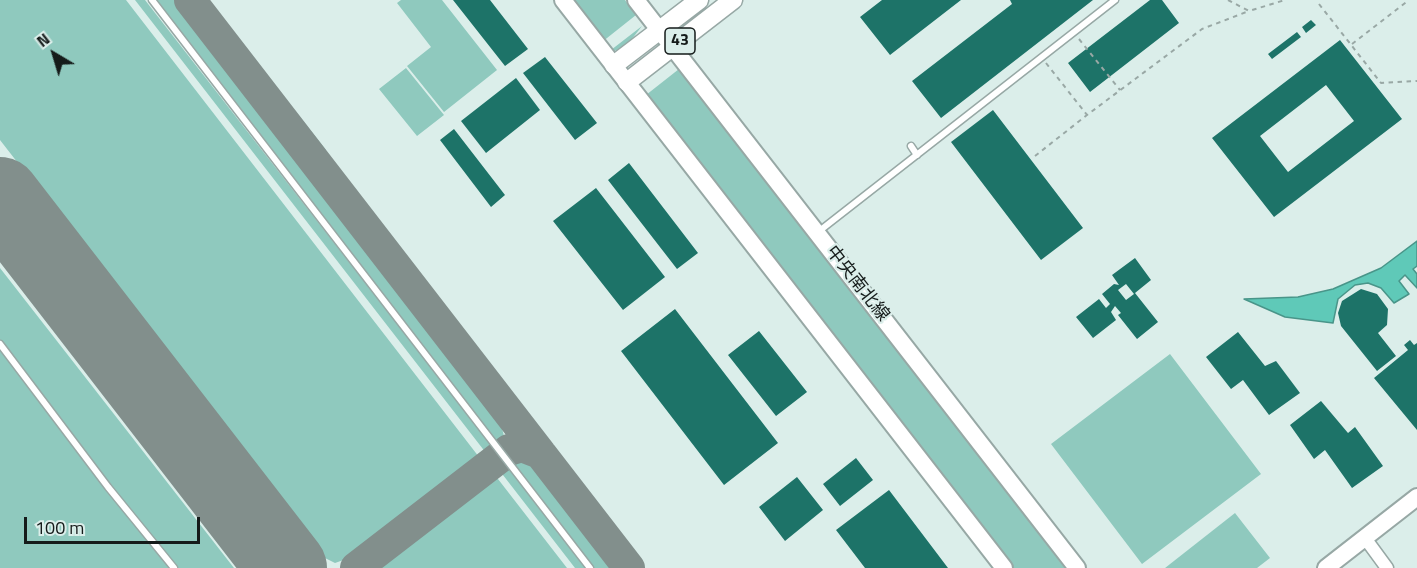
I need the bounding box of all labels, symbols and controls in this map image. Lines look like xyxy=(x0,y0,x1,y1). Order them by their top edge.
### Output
north arrow xyxy=(24,24,84,84)
text: N xyxy=(31,27,55,53)
road number: 43 xyxy=(665,28,695,54)
street label: 中央南北線 xyxy=(821,242,893,326)
scale bar xyxy=(27,505,202,543)
text: 100 m xyxy=(35,514,84,541)

